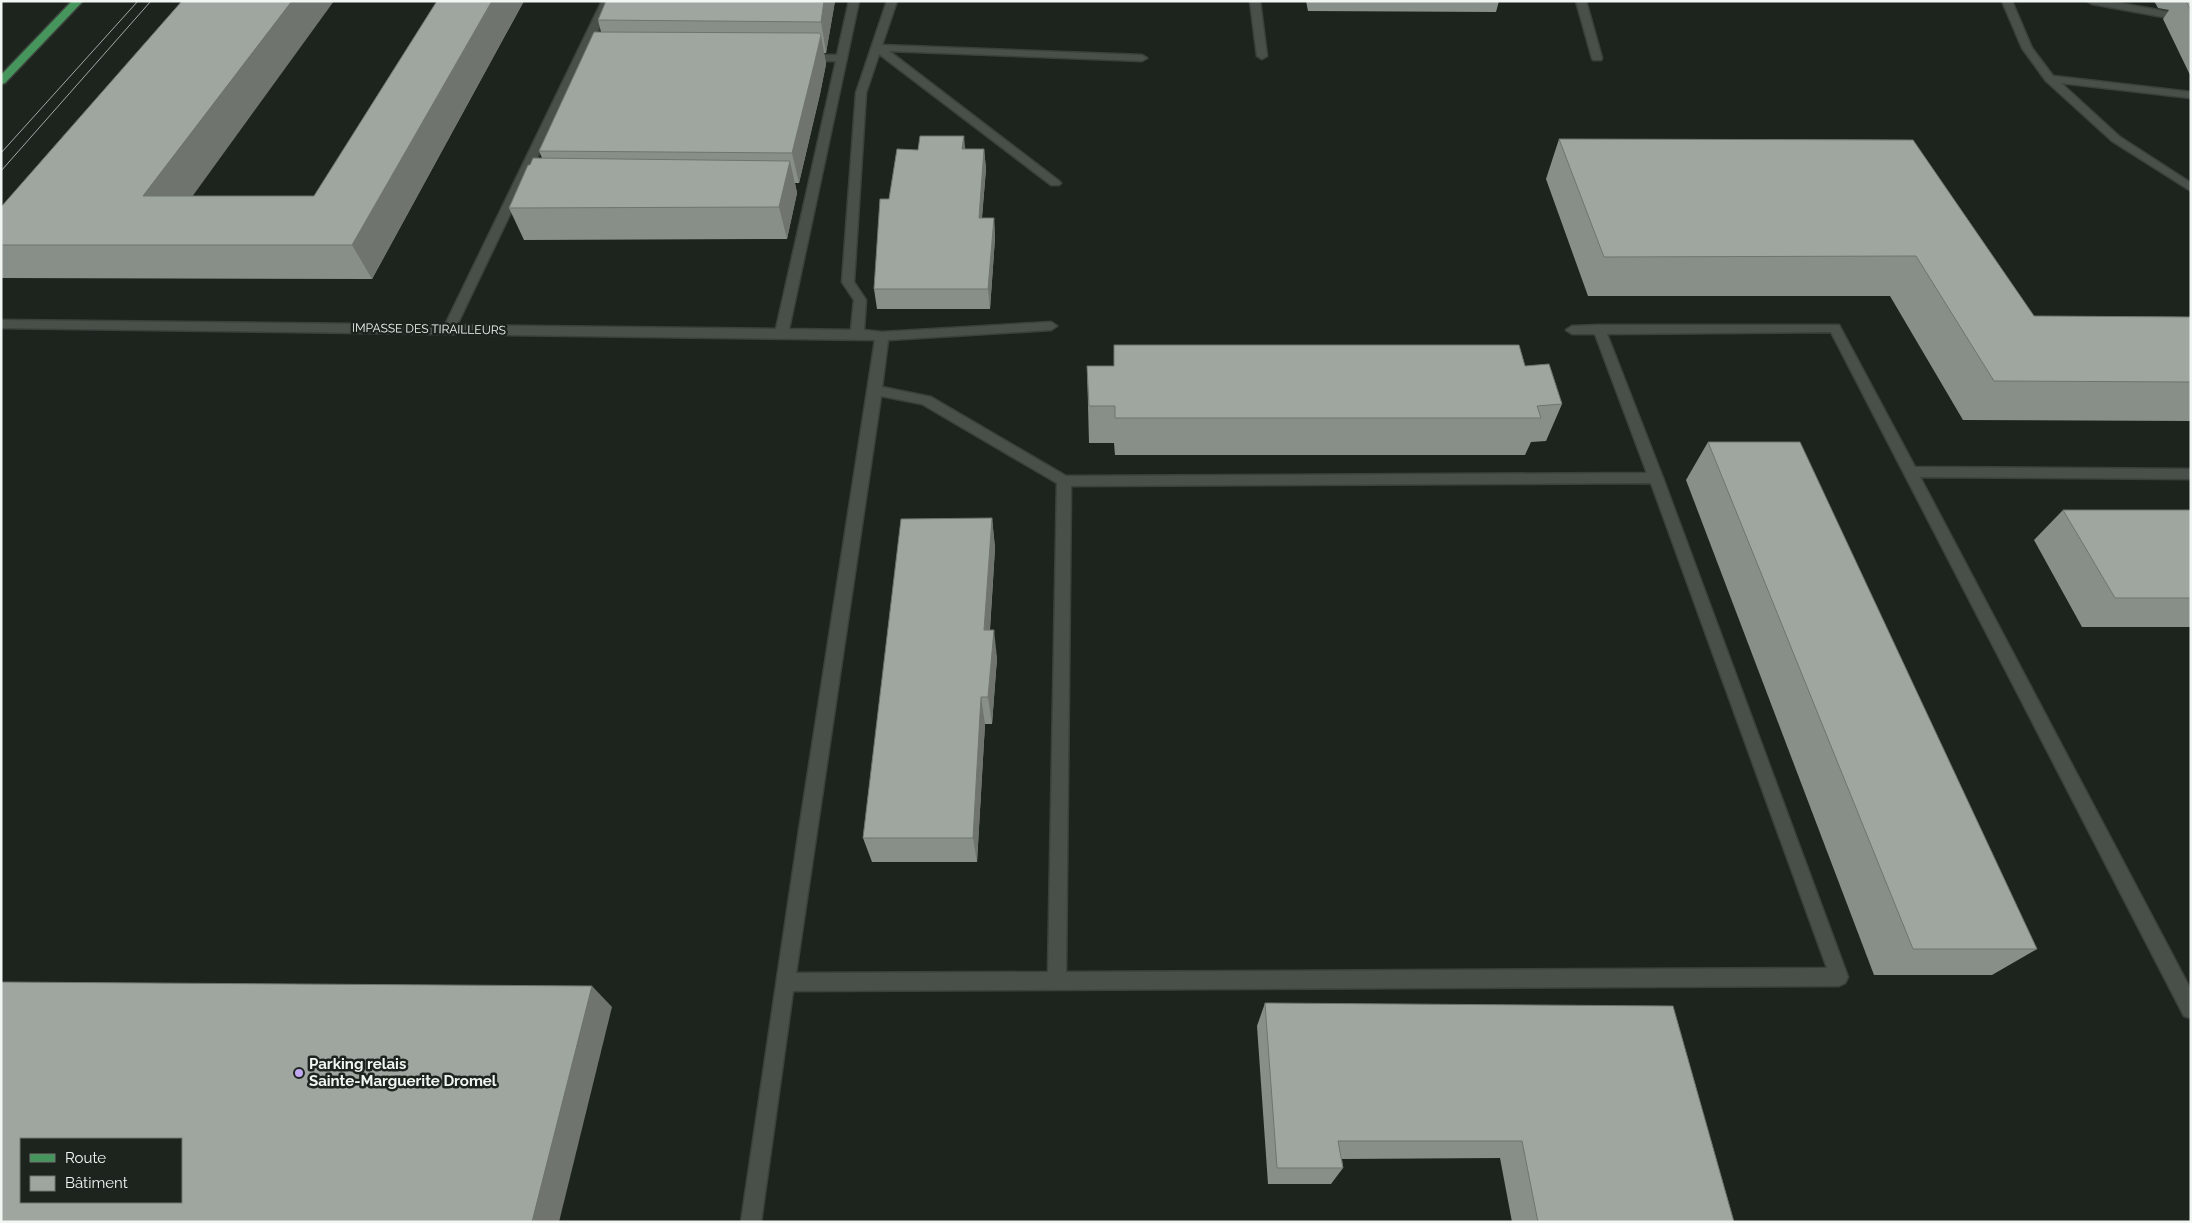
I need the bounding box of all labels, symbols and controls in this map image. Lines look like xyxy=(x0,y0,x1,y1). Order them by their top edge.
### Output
street label: IMPASSE DES TIRAILLEURS xyxy=(352,321,506,337)
place label: Parking relais Sainte-Marguerite Dromel xyxy=(309,1055,497,1090)
marker: Parking relais Sainte-Marguerite Dromel xyxy=(293,1067,305,1079)
legend xyxy=(20,1138,182,1203)
text: Route xyxy=(65,1149,106,1167)
text: Bâtiment xyxy=(65,1174,128,1192)

